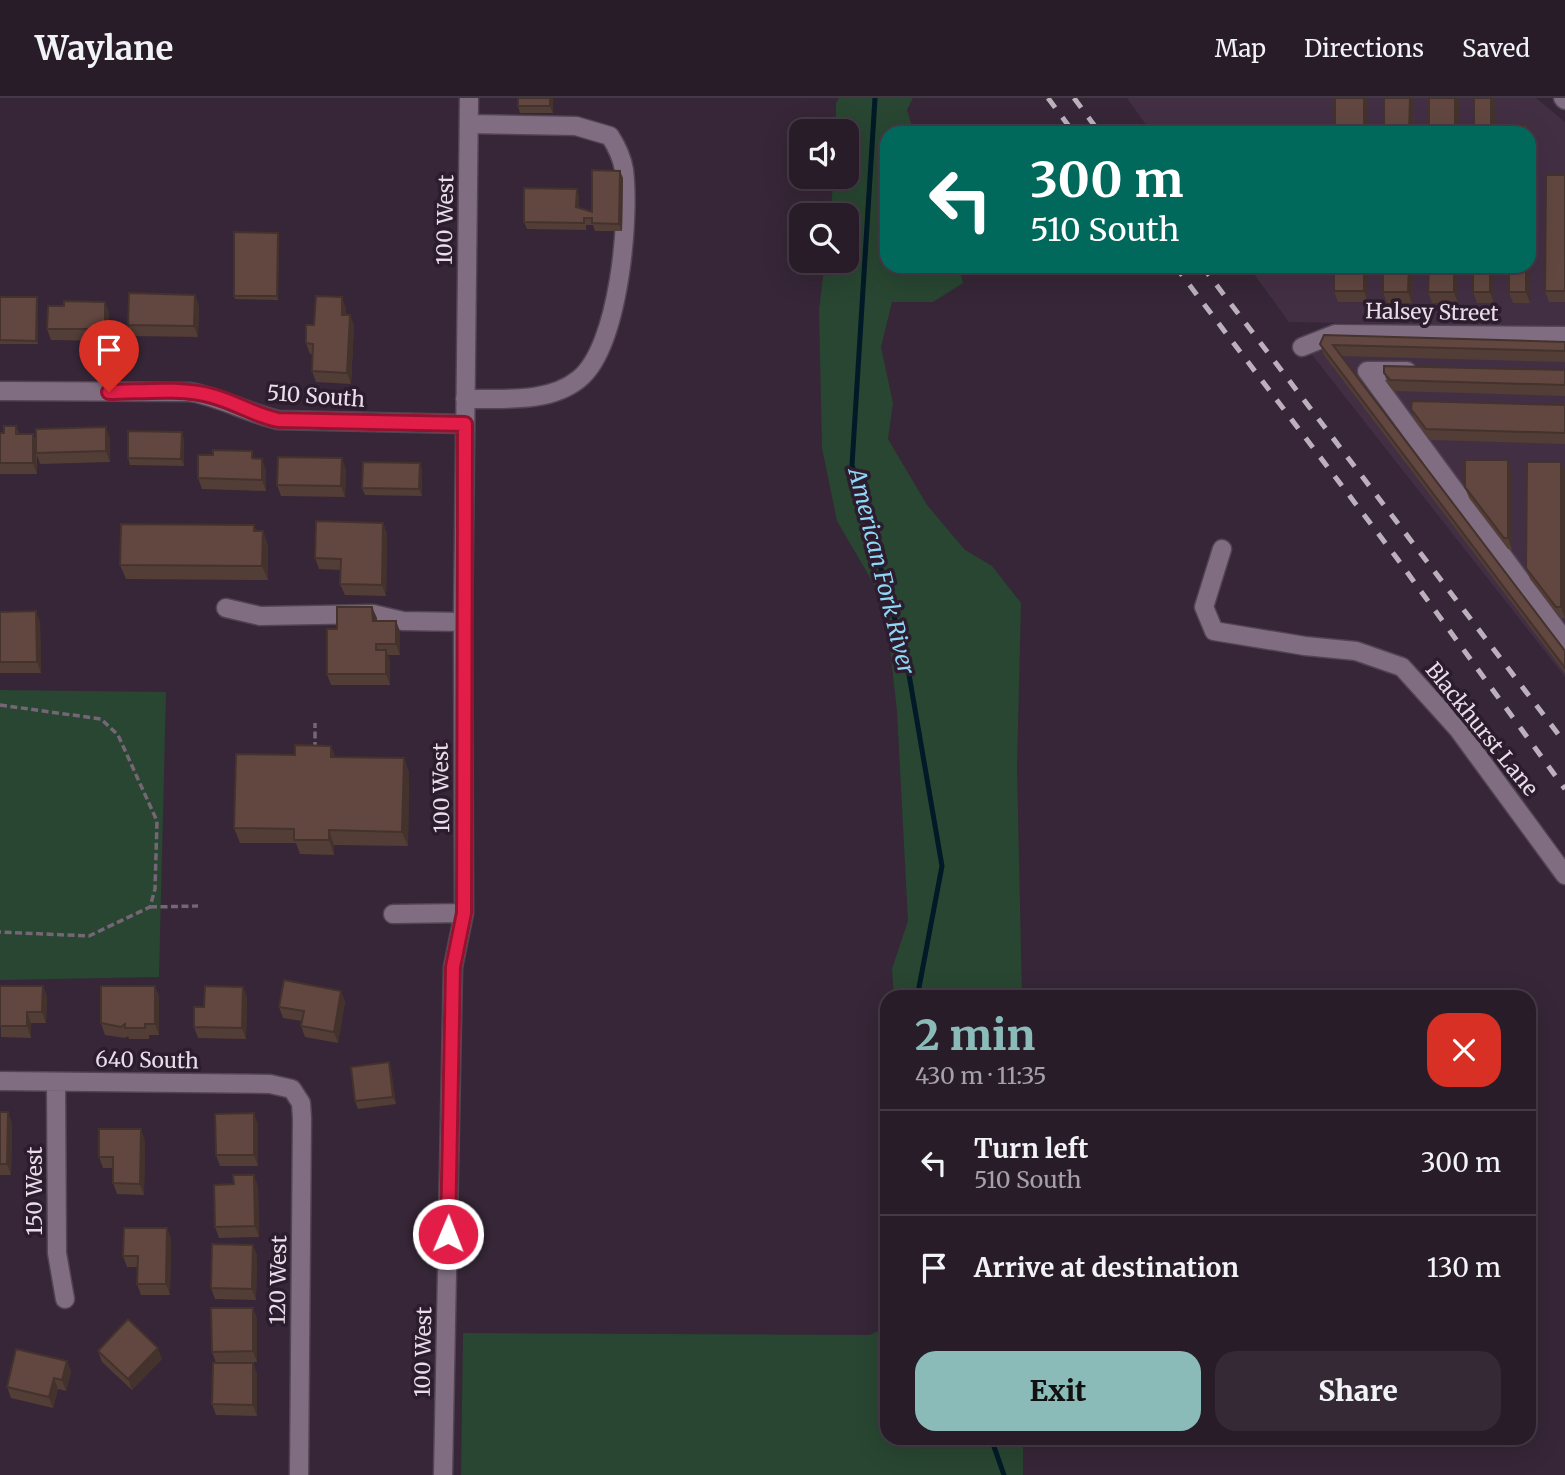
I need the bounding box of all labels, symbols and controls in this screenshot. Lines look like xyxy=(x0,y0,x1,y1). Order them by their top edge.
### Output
text: Waylane xyxy=(35,28,173,69)
text: Map xyxy=(1215,33,1266,64)
text: Directions xyxy=(1304,33,1424,64)
text: Saved xyxy=(1462,33,1530,64)
map controls xyxy=(789,119,859,273)
button: sound xyxy=(789,119,859,189)
text: 300 m xyxy=(1030,149,1184,210)
icon: left xyxy=(915,154,1006,245)
street label: 100 West xyxy=(431,175,459,265)
button: search xyxy=(789,203,859,273)
text: 510 South xyxy=(1030,210,1180,250)
street label: Halsey Street xyxy=(1365,297,1499,327)
pin xyxy=(79,320,139,392)
icon: arrive xyxy=(90,331,128,369)
street label: 510 South xyxy=(266,379,366,413)
water label: American Fork River xyxy=(842,463,922,678)
street label: Blackhurst Lane xyxy=(1420,657,1544,801)
street label: 100 West xyxy=(427,743,455,833)
text: 2 min xyxy=(915,1009,1035,1061)
button: close xyxy=(1427,1013,1501,1087)
street label: 640 South xyxy=(95,1046,199,1074)
text: 430 m · 11:35 xyxy=(915,1061,1047,1090)
text: Turn left xyxy=(974,1132,1088,1165)
icon: left xyxy=(915,1144,953,1182)
text: 300 m xyxy=(1421,1146,1501,1179)
street label: 150 West xyxy=(21,1147,48,1235)
text: 510 South xyxy=(974,1165,1081,1194)
position arrow xyxy=(411,1197,485,1271)
street label: 120 West xyxy=(264,1235,292,1325)
icon: arrive xyxy=(915,1249,953,1287)
text: Arrive at destination xyxy=(974,1251,1239,1284)
text: 130 m xyxy=(1427,1251,1501,1284)
street label: 100 West xyxy=(409,1307,437,1397)
button: Exit xyxy=(915,1351,1201,1431)
button: Share xyxy=(1215,1351,1501,1431)

